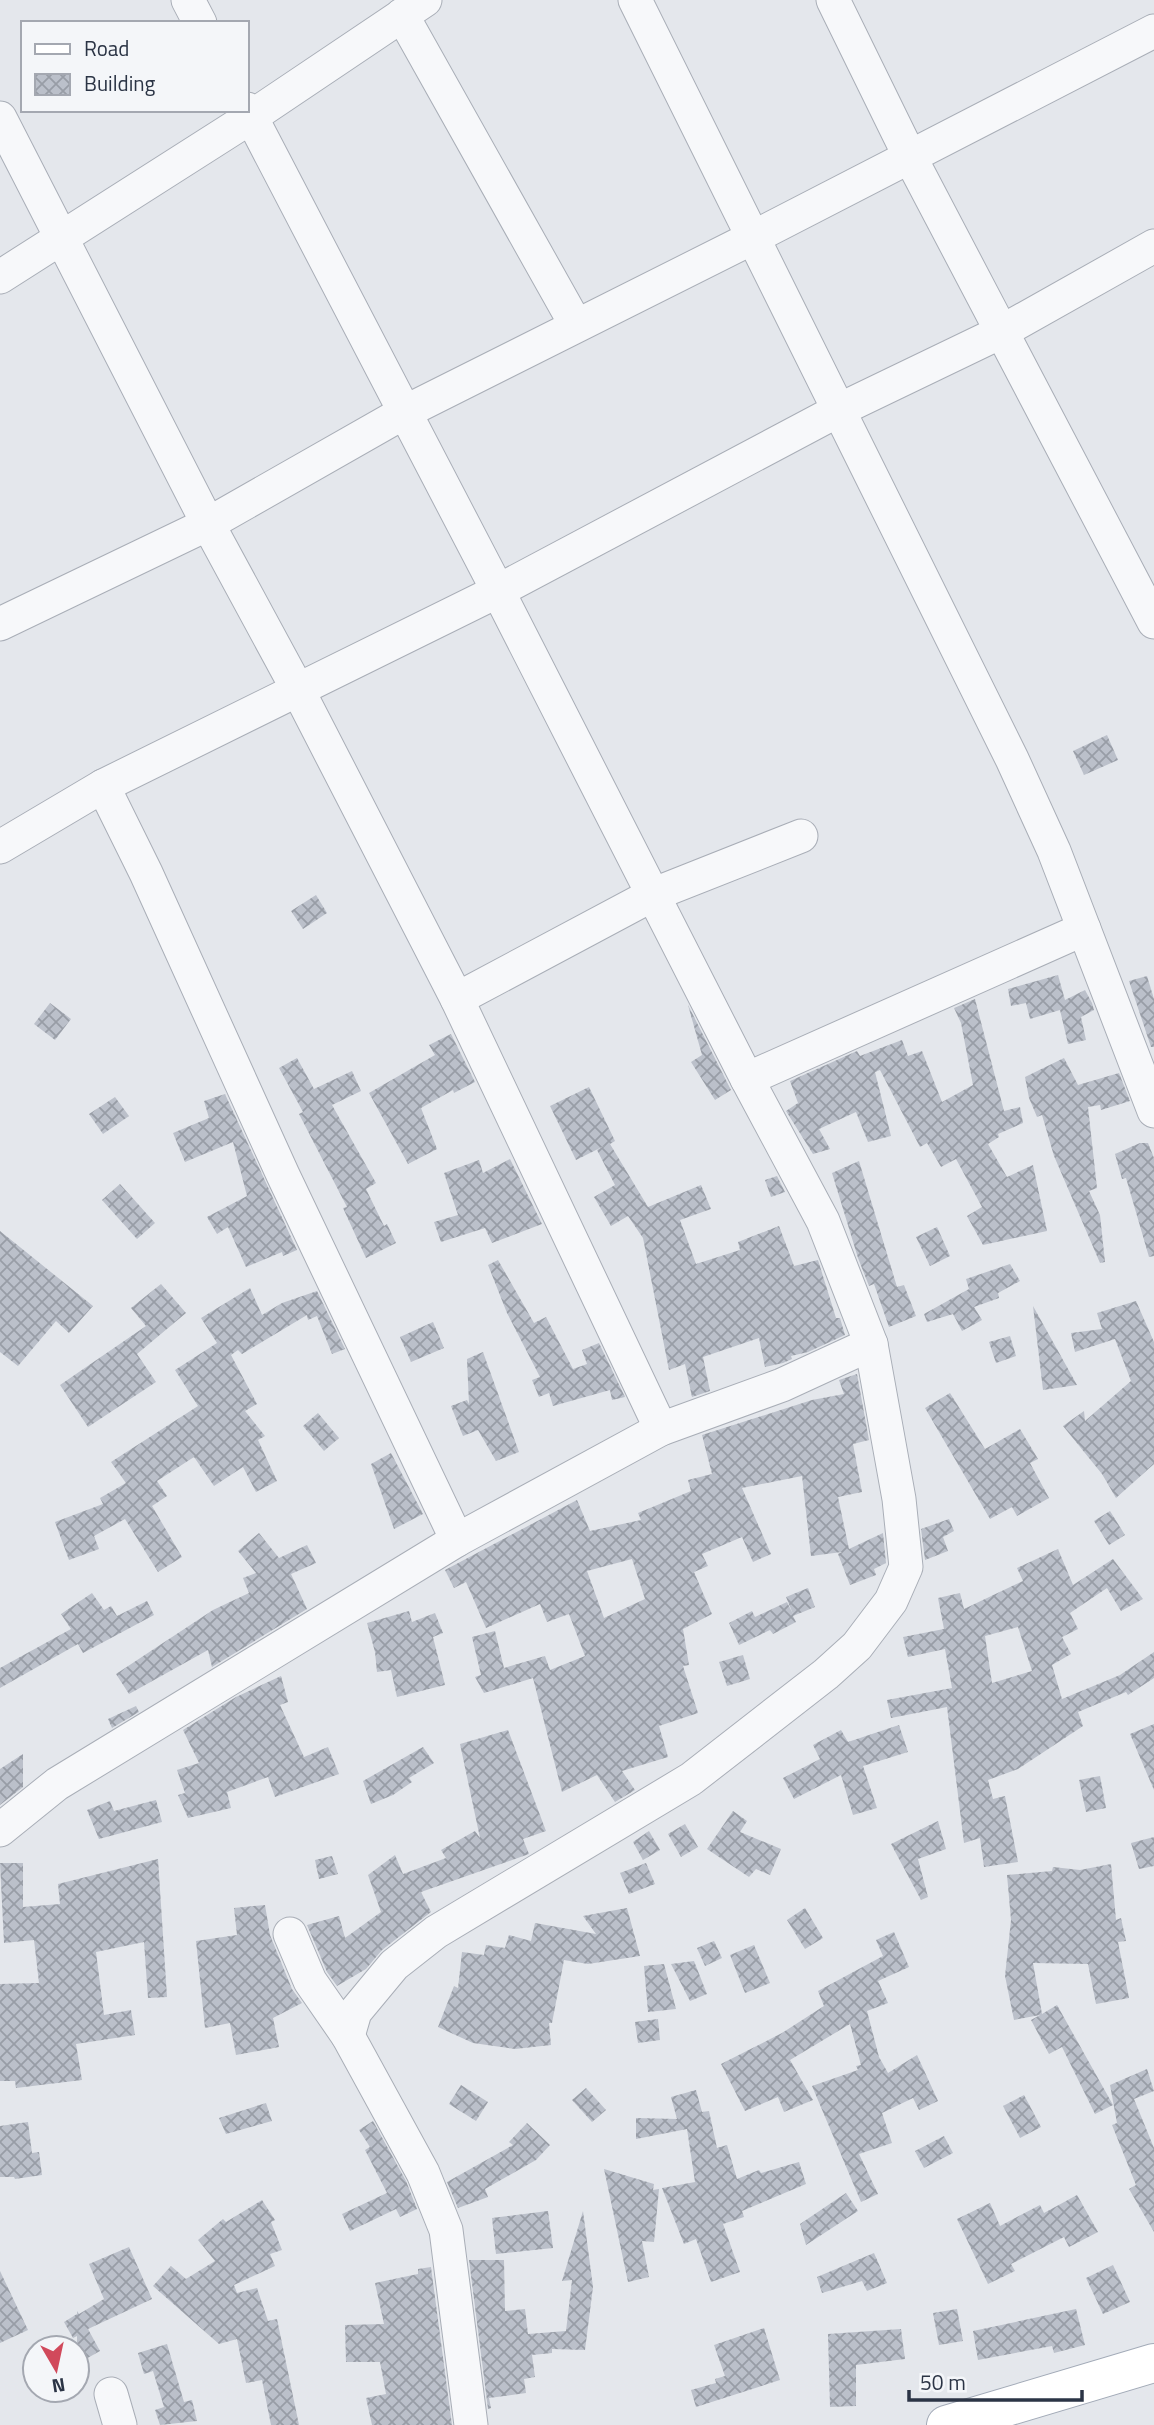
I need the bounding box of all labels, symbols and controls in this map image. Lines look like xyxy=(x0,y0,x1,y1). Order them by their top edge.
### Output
legend xyxy=(21,21,248,112)
text: Road xyxy=(84,32,129,64)
text: Building xyxy=(84,67,156,99)
north arrow xyxy=(21,2334,91,2404)
scale bar xyxy=(909,2358,1082,2402)
text: 50 m xyxy=(920,2366,966,2398)
text: N xyxy=(50,2371,68,2402)

